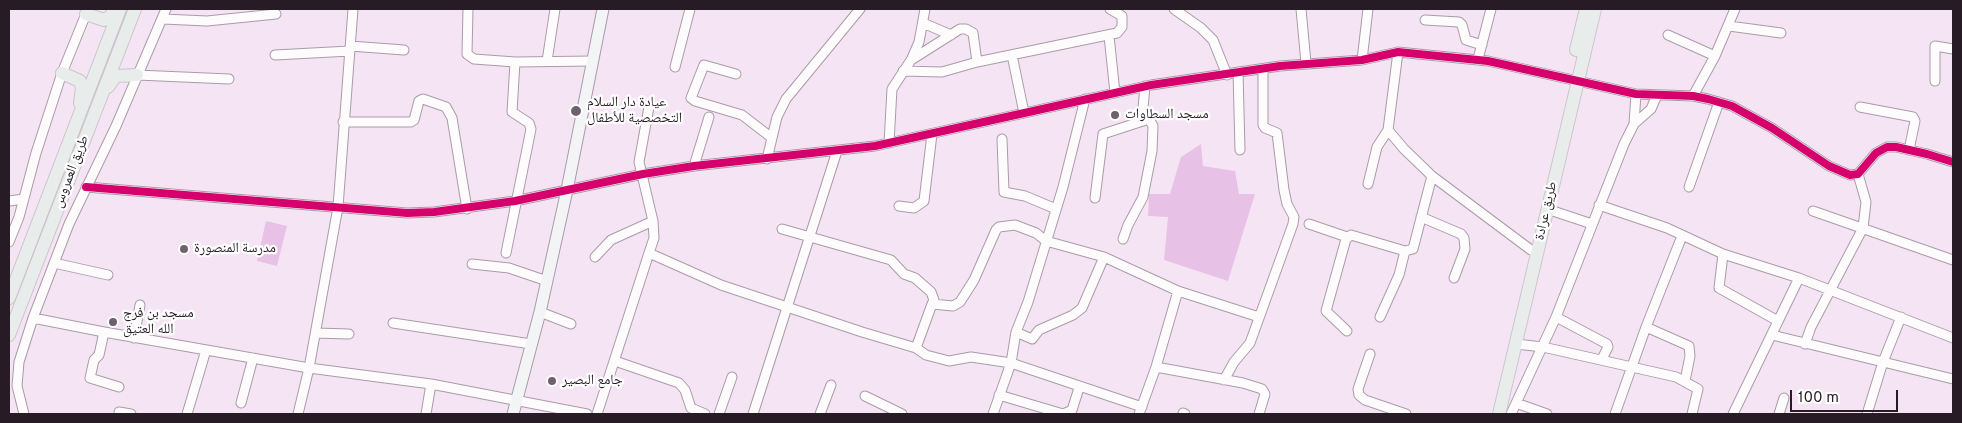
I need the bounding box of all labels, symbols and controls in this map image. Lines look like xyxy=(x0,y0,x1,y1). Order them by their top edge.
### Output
place label: عيادة دار السلام التخصصية للأطفال xyxy=(587,95,682,128)
marker: عيادة دار السلام التخصصية للأطفال xyxy=(569,104,583,118)
place label: مسجد السطاوات xyxy=(1125,107,1209,123)
marker: مسجد السطاوات xyxy=(1109,109,1121,121)
street label: طريق العمروس xyxy=(50,133,94,211)
street label: طريق عرادة xyxy=(1532,180,1562,242)
place label: مدرسة المنصورة xyxy=(194,241,276,257)
marker: مدرسة المنصورة xyxy=(178,243,190,255)
place label: مسجد بن فرج الله العتيق xyxy=(123,306,194,338)
marker: مسجد بن فرج الله العتيق xyxy=(107,316,119,328)
place label: جامع البصير xyxy=(562,373,623,389)
marker: جامع البصير xyxy=(546,375,558,387)
scale bar xyxy=(1792,380,1900,412)
text: 100 m xyxy=(1798,389,1839,408)

